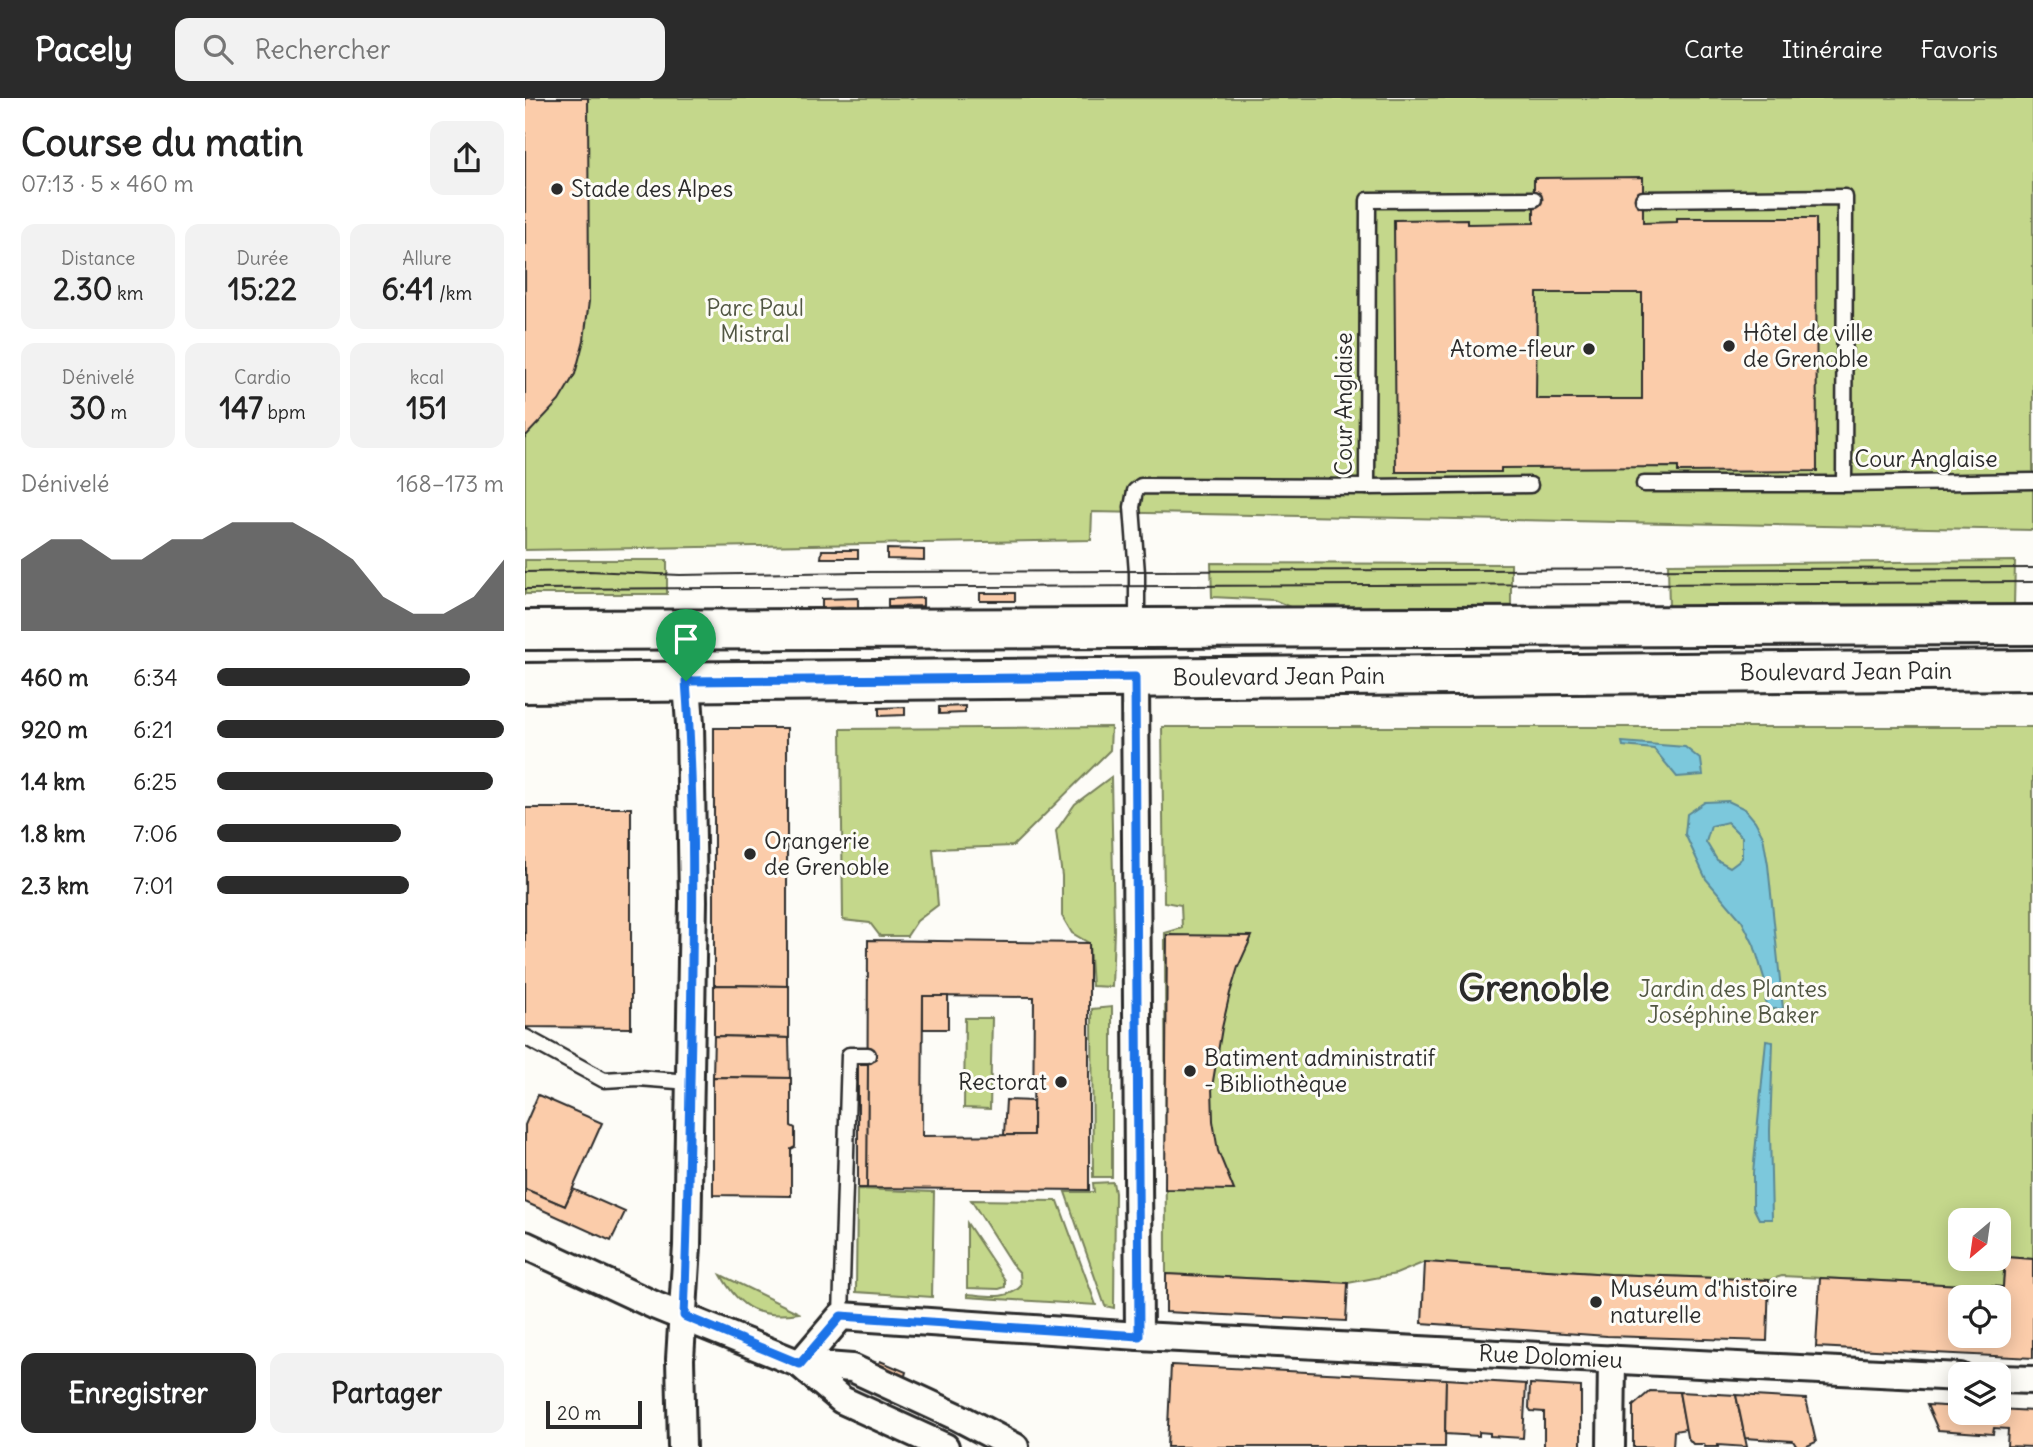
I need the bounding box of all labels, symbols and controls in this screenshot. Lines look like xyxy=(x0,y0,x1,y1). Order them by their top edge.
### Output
search box xyxy=(175,18,665,81)
text: Pacely xyxy=(35,28,133,70)
icon: search xyxy=(199,30,237,68)
text: Rechercher xyxy=(255,33,390,66)
text: Carte xyxy=(1684,34,1744,64)
text: Itinéraire xyxy=(1782,34,1883,64)
text: Favoris xyxy=(1921,34,1998,64)
text: Course du matin xyxy=(21,119,303,166)
button: share xyxy=(430,121,504,195)
text: 07:13 · 5 × 460 m xyxy=(21,169,194,198)
place label: Stade des Alpes xyxy=(571,174,733,203)
marker: Stade des Alpes xyxy=(549,181,565,197)
text: Distance xyxy=(61,246,135,270)
text: Durée xyxy=(236,246,289,270)
text: Allure xyxy=(402,246,451,270)
text: 2.30 xyxy=(53,270,112,308)
text: 15:22 xyxy=(228,270,297,308)
text: 6:41 xyxy=(381,270,434,308)
text: km xyxy=(112,281,143,305)
text: /km xyxy=(434,281,472,305)
park label: Parc Paul Mistral xyxy=(706,293,804,348)
place label: Hôtel de ville de Grenoble xyxy=(1743,318,1873,373)
street label: Cour Anglaise xyxy=(1329,332,1358,476)
place label: Atome-fleur xyxy=(1450,334,1576,363)
marker: Hôtel de ville de Grenoble xyxy=(1721,338,1737,354)
marker: Atome-fleur xyxy=(1581,341,1597,357)
text: Dénivelé xyxy=(62,365,135,389)
text: Cardio xyxy=(234,365,291,389)
text: kcal xyxy=(410,365,444,389)
text: 30 xyxy=(69,389,106,427)
text: 147 xyxy=(219,389,263,427)
text: 151 xyxy=(406,389,447,427)
text: m xyxy=(106,400,127,424)
text: bpm xyxy=(263,400,306,424)
street label: Cour Anglaise xyxy=(1854,444,1998,473)
text: Dénivelé xyxy=(21,469,109,498)
text: 168–173 m xyxy=(396,469,504,498)
pin xyxy=(656,609,716,681)
icon: arrive xyxy=(667,620,705,658)
street label: Boulevard Jean Pain xyxy=(1740,656,1952,687)
street label: Boulevard Jean Pain xyxy=(1173,661,1385,691)
text: 460 m xyxy=(21,663,88,692)
text: 6:34 xyxy=(133,663,178,692)
text: 920 m xyxy=(21,715,88,744)
text: 6:21 xyxy=(133,715,173,744)
text: 1.4 km xyxy=(21,767,85,796)
text: 6:25 xyxy=(133,767,177,796)
text: 1.8 km xyxy=(21,819,86,848)
text: 7:06 xyxy=(133,819,178,848)
place label: Orangerie de Grenoble xyxy=(764,826,889,881)
marker: Orangerie de Grenoble xyxy=(742,846,758,862)
text: 2.3 km xyxy=(21,871,89,900)
text: 7:01 xyxy=(133,871,174,900)
district label: Grenoble xyxy=(1458,965,1610,1011)
park label: Jardin des Plantes Joséphine Baker xyxy=(1639,974,1827,1029)
place label: Batiment administratif - Bibliothèque xyxy=(1204,1043,1436,1098)
marker: Batiment administratif - Bibliothèque xyxy=(1182,1063,1198,1079)
place label: Rectorat xyxy=(958,1067,1047,1096)
marker: Rectorat xyxy=(1053,1074,1069,1090)
north arrow xyxy=(1948,1208,2011,1270)
map controls xyxy=(1948,1208,2011,1425)
place label: Muséum d'histoire naturelle xyxy=(1610,1274,1798,1329)
button: locate xyxy=(1948,1285,2011,1348)
marker: Muséum d'histoire naturelle xyxy=(1588,1294,1604,1310)
street label: Rue Dolomieu xyxy=(1478,1338,1623,1374)
button: Enregistrer xyxy=(21,1353,256,1433)
button: Partager xyxy=(270,1353,504,1433)
button: layers xyxy=(1948,1362,2011,1425)
scale bar xyxy=(546,1398,642,1430)
text: 20 m xyxy=(557,1401,601,1425)

